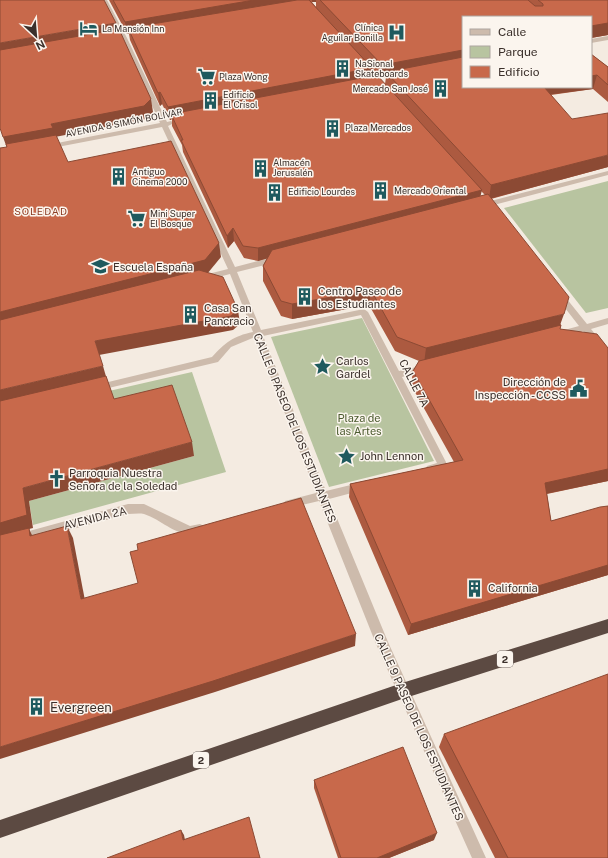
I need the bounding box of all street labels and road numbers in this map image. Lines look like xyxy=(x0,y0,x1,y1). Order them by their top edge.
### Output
street label: AVENIDA 8 SIMÓN BOLÍVAR xyxy=(64,106,183,139)
street label: CALLE 9 PASEO DE LOS ESTUDIANTES xyxy=(251,332,339,524)
street label: CALLE 7A xyxy=(397,357,431,409)
street label: AVENIDA 2A xyxy=(62,504,128,532)
street label: CALLE 9 PASEO DE LOS ESTUDIANTES xyxy=(372,632,466,822)
road number: 2 xyxy=(497,651,513,667)
road number: 2 xyxy=(193,752,209,768)

